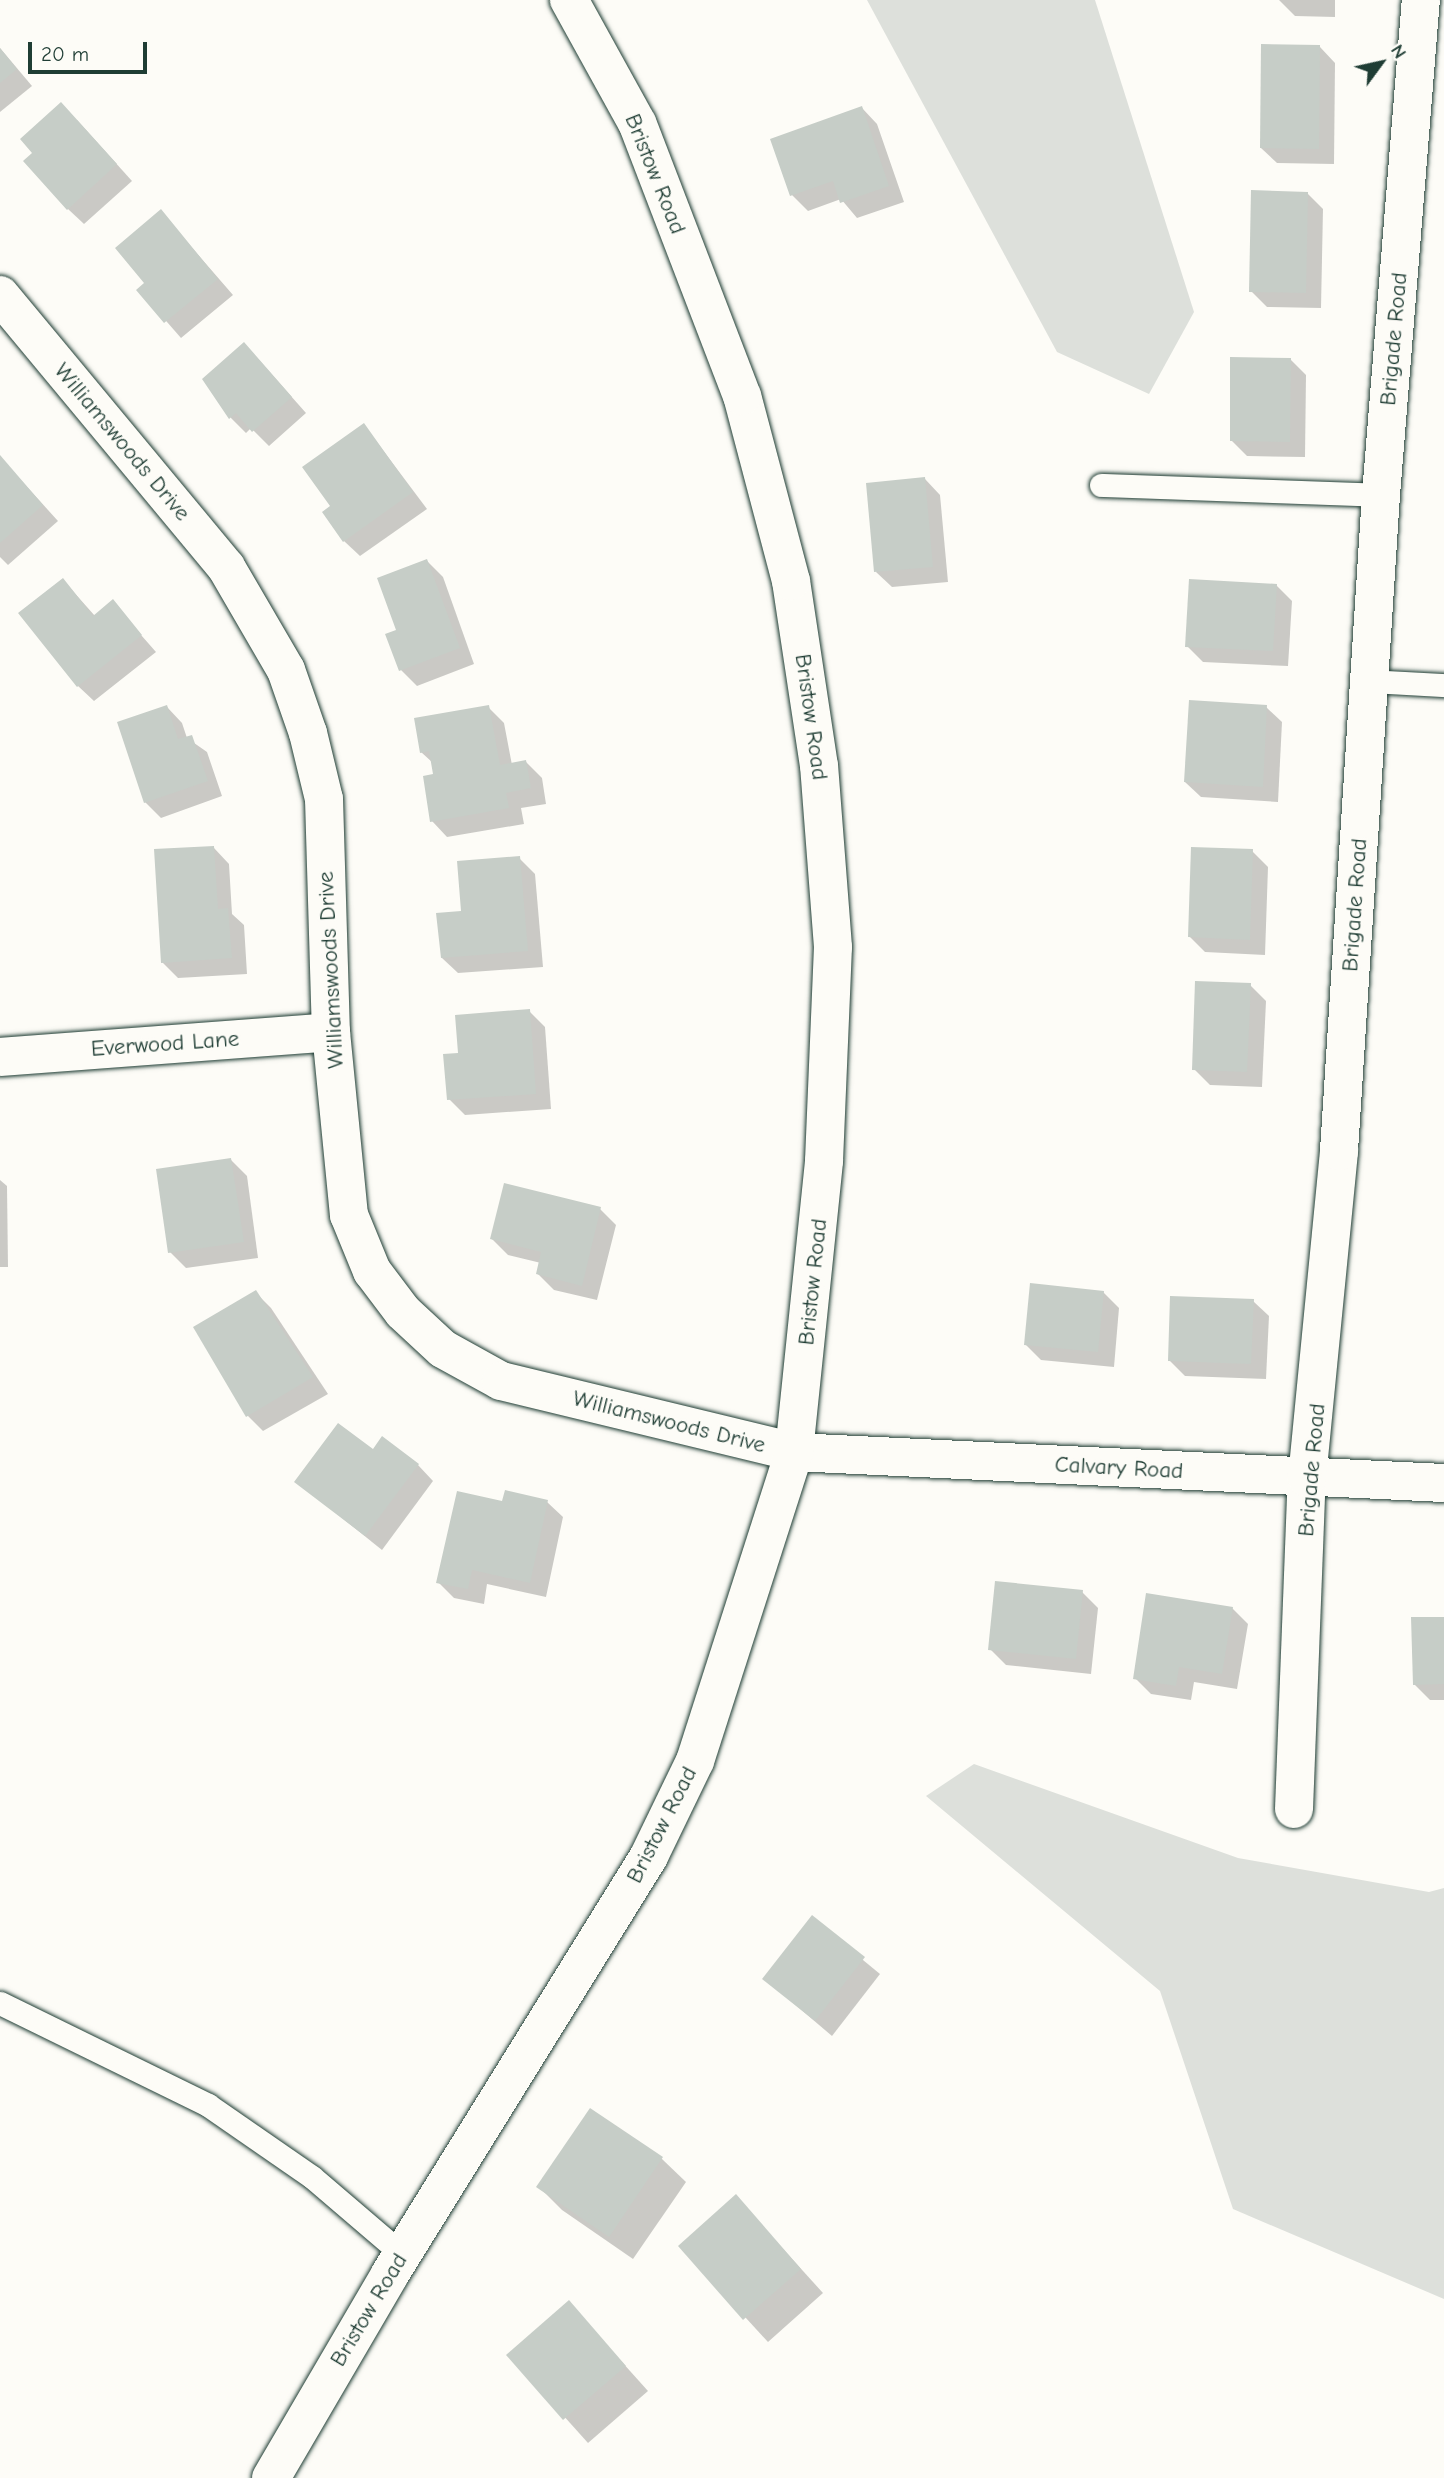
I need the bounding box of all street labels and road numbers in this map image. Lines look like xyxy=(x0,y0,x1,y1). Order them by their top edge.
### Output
street label: Bristow Road xyxy=(618,110,692,238)
street label: Brigade Road xyxy=(1374,271,1414,407)
street label: Williamswoods Drive xyxy=(48,357,196,527)
street label: Bristow Road xyxy=(788,652,834,782)
street label: Brigade Road xyxy=(1337,837,1373,973)
street label: Williamswoods Drive xyxy=(312,871,350,1069)
street label: Everwood Lane xyxy=(90,1025,240,1063)
street label: Bristow Road xyxy=(793,1217,833,1347)
street label: Williamswoods Drive xyxy=(570,1385,768,1459)
street label: Brigade Road xyxy=(1292,1402,1332,1538)
street label: Calvary Road xyxy=(1054,1451,1184,1485)
street label: Bristow Road xyxy=(621,1762,703,1888)
street label: Bristow Road xyxy=(324,2248,414,2372)

